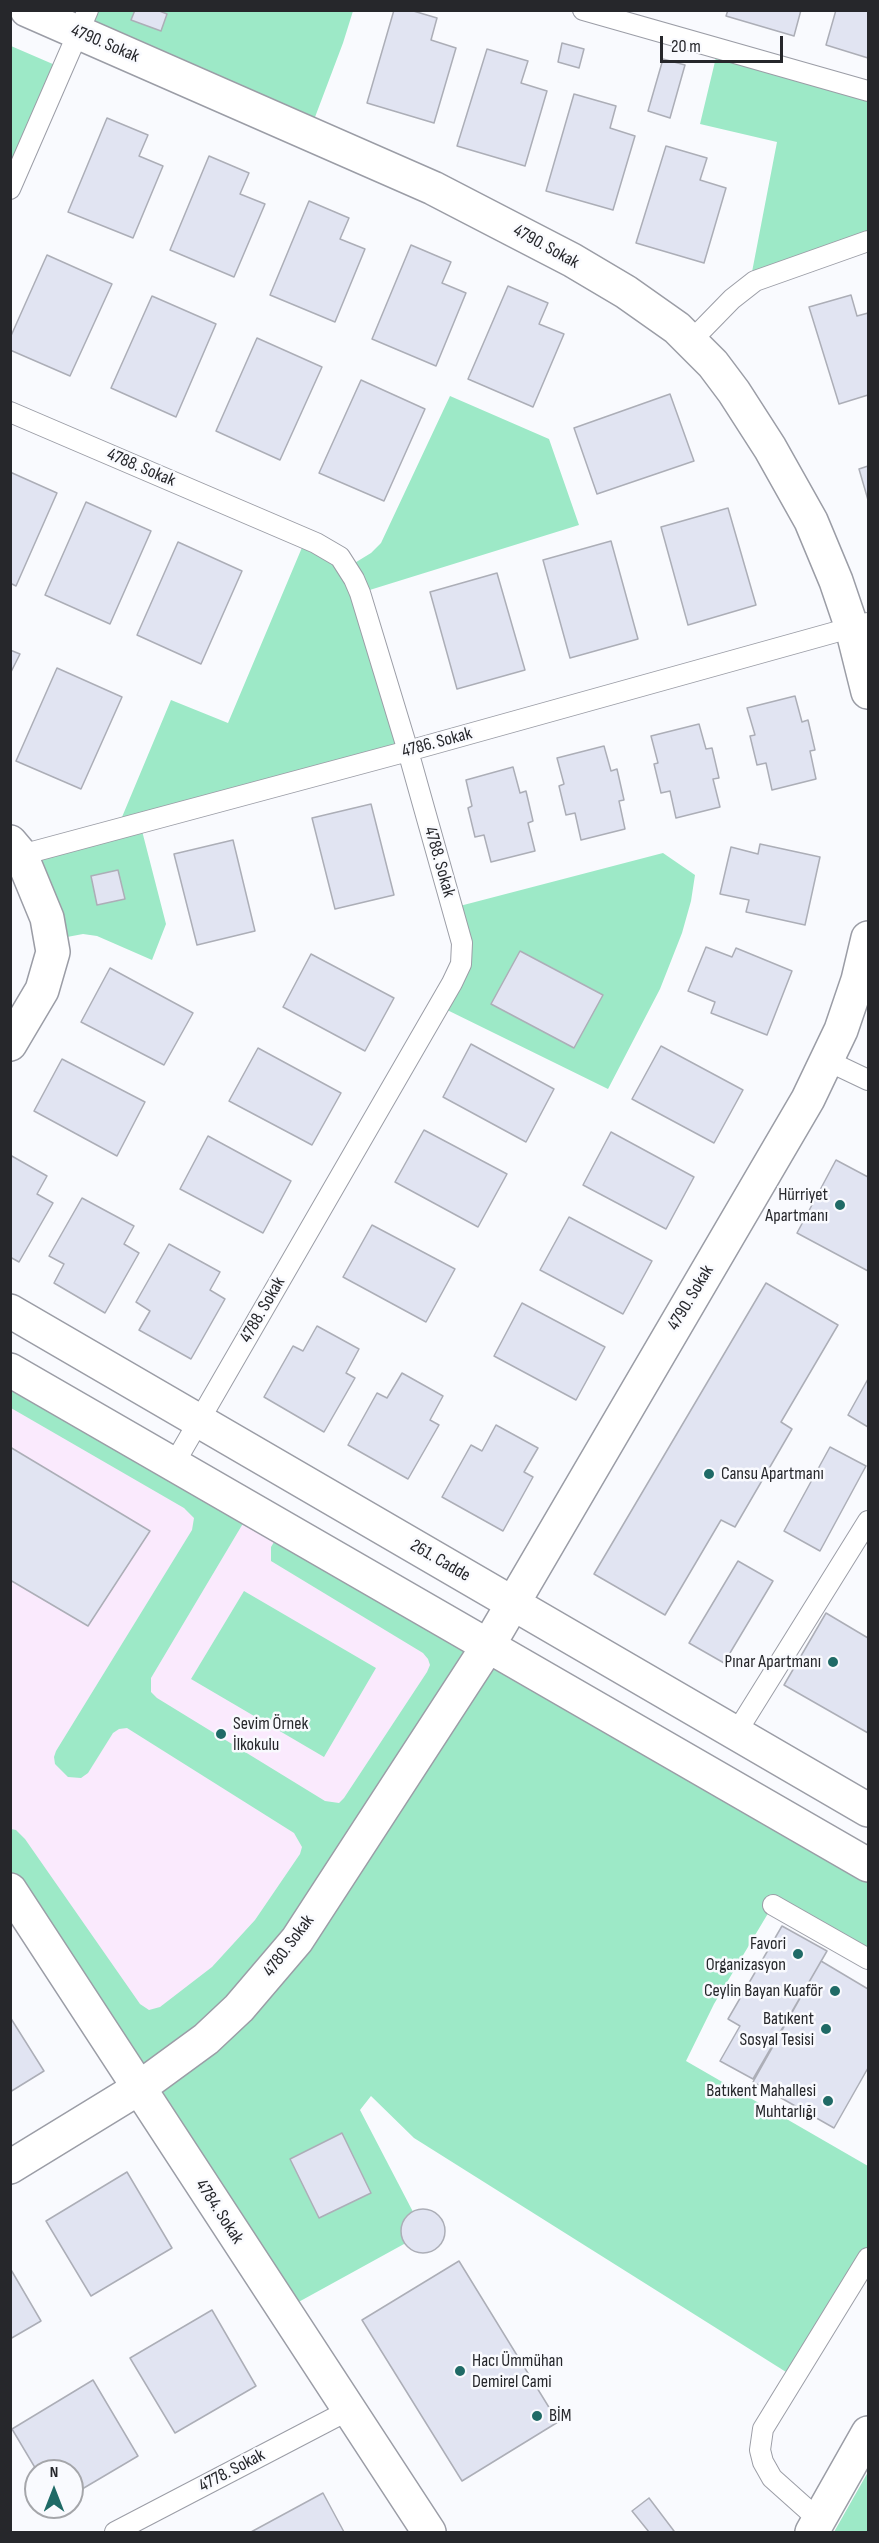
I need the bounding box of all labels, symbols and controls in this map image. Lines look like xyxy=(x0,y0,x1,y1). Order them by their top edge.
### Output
street label: 4790. Sokak xyxy=(68,20,142,68)
scale bar xyxy=(663,24,786,62)
text: 20 m xyxy=(671,36,701,57)
street label: 4790. Sokak xyxy=(509,220,583,274)
street label: 4788. Sokak xyxy=(103,444,179,492)
street label: 4786. Sokak xyxy=(399,723,475,763)
street label: 4788. Sokak xyxy=(419,824,459,900)
place label: Hürriyet Apartmanı xyxy=(765,1184,828,1226)
marker: Hürriyet Apartmanı xyxy=(833,1198,847,1212)
street label: 4790. Sokak xyxy=(663,1262,719,1334)
street label: 4788. Sokak xyxy=(236,1273,290,1347)
place label: Cansu Apartmanı xyxy=(721,1463,824,1485)
marker: Cansu Apartmanı xyxy=(702,1467,716,1481)
street label: 261. Cadde xyxy=(406,1535,474,1587)
place label: Pınar Apartmanı xyxy=(725,1651,821,1673)
marker: Pınar Apartmanı xyxy=(826,1655,840,1669)
place label: Sevim Örnek İlkokulu xyxy=(233,1713,308,1756)
marker: Sevim Örnek İlkokulu xyxy=(214,1727,228,1741)
street label: 4780. Sokak xyxy=(259,1911,319,1981)
place label: Favori Organizasyon xyxy=(706,1933,786,1976)
marker: Favori Organizasyon xyxy=(791,1947,805,1961)
place label: Ceylin Bayan Kuaför xyxy=(704,1980,823,2002)
marker: Ceylin Bayan Kuaför xyxy=(828,1984,842,1998)
place label: Batıkent Sosyal Tesisi xyxy=(740,2008,814,2050)
marker: Batıkent Sosyal Tesisi xyxy=(819,2022,833,2036)
place label: Batıkent Mahallesi Muhtarlığı xyxy=(706,2080,816,2122)
marker: Batıkent Mahallesi Muhtarlığı xyxy=(821,2094,835,2108)
street label: 4784. Sokak xyxy=(190,2176,248,2248)
place label: Hacı Ümmühan Demirel Cami xyxy=(472,2350,563,2392)
marker: Hacı Ümmühan Demirel Cami xyxy=(453,2364,467,2378)
place label: BİM xyxy=(549,2405,571,2427)
marker: BİM xyxy=(530,2409,544,2423)
street label: 4778. Sokak xyxy=(195,2445,269,2497)
north arrow xyxy=(24,2459,84,2519)
text: N xyxy=(50,2463,58,2482)

